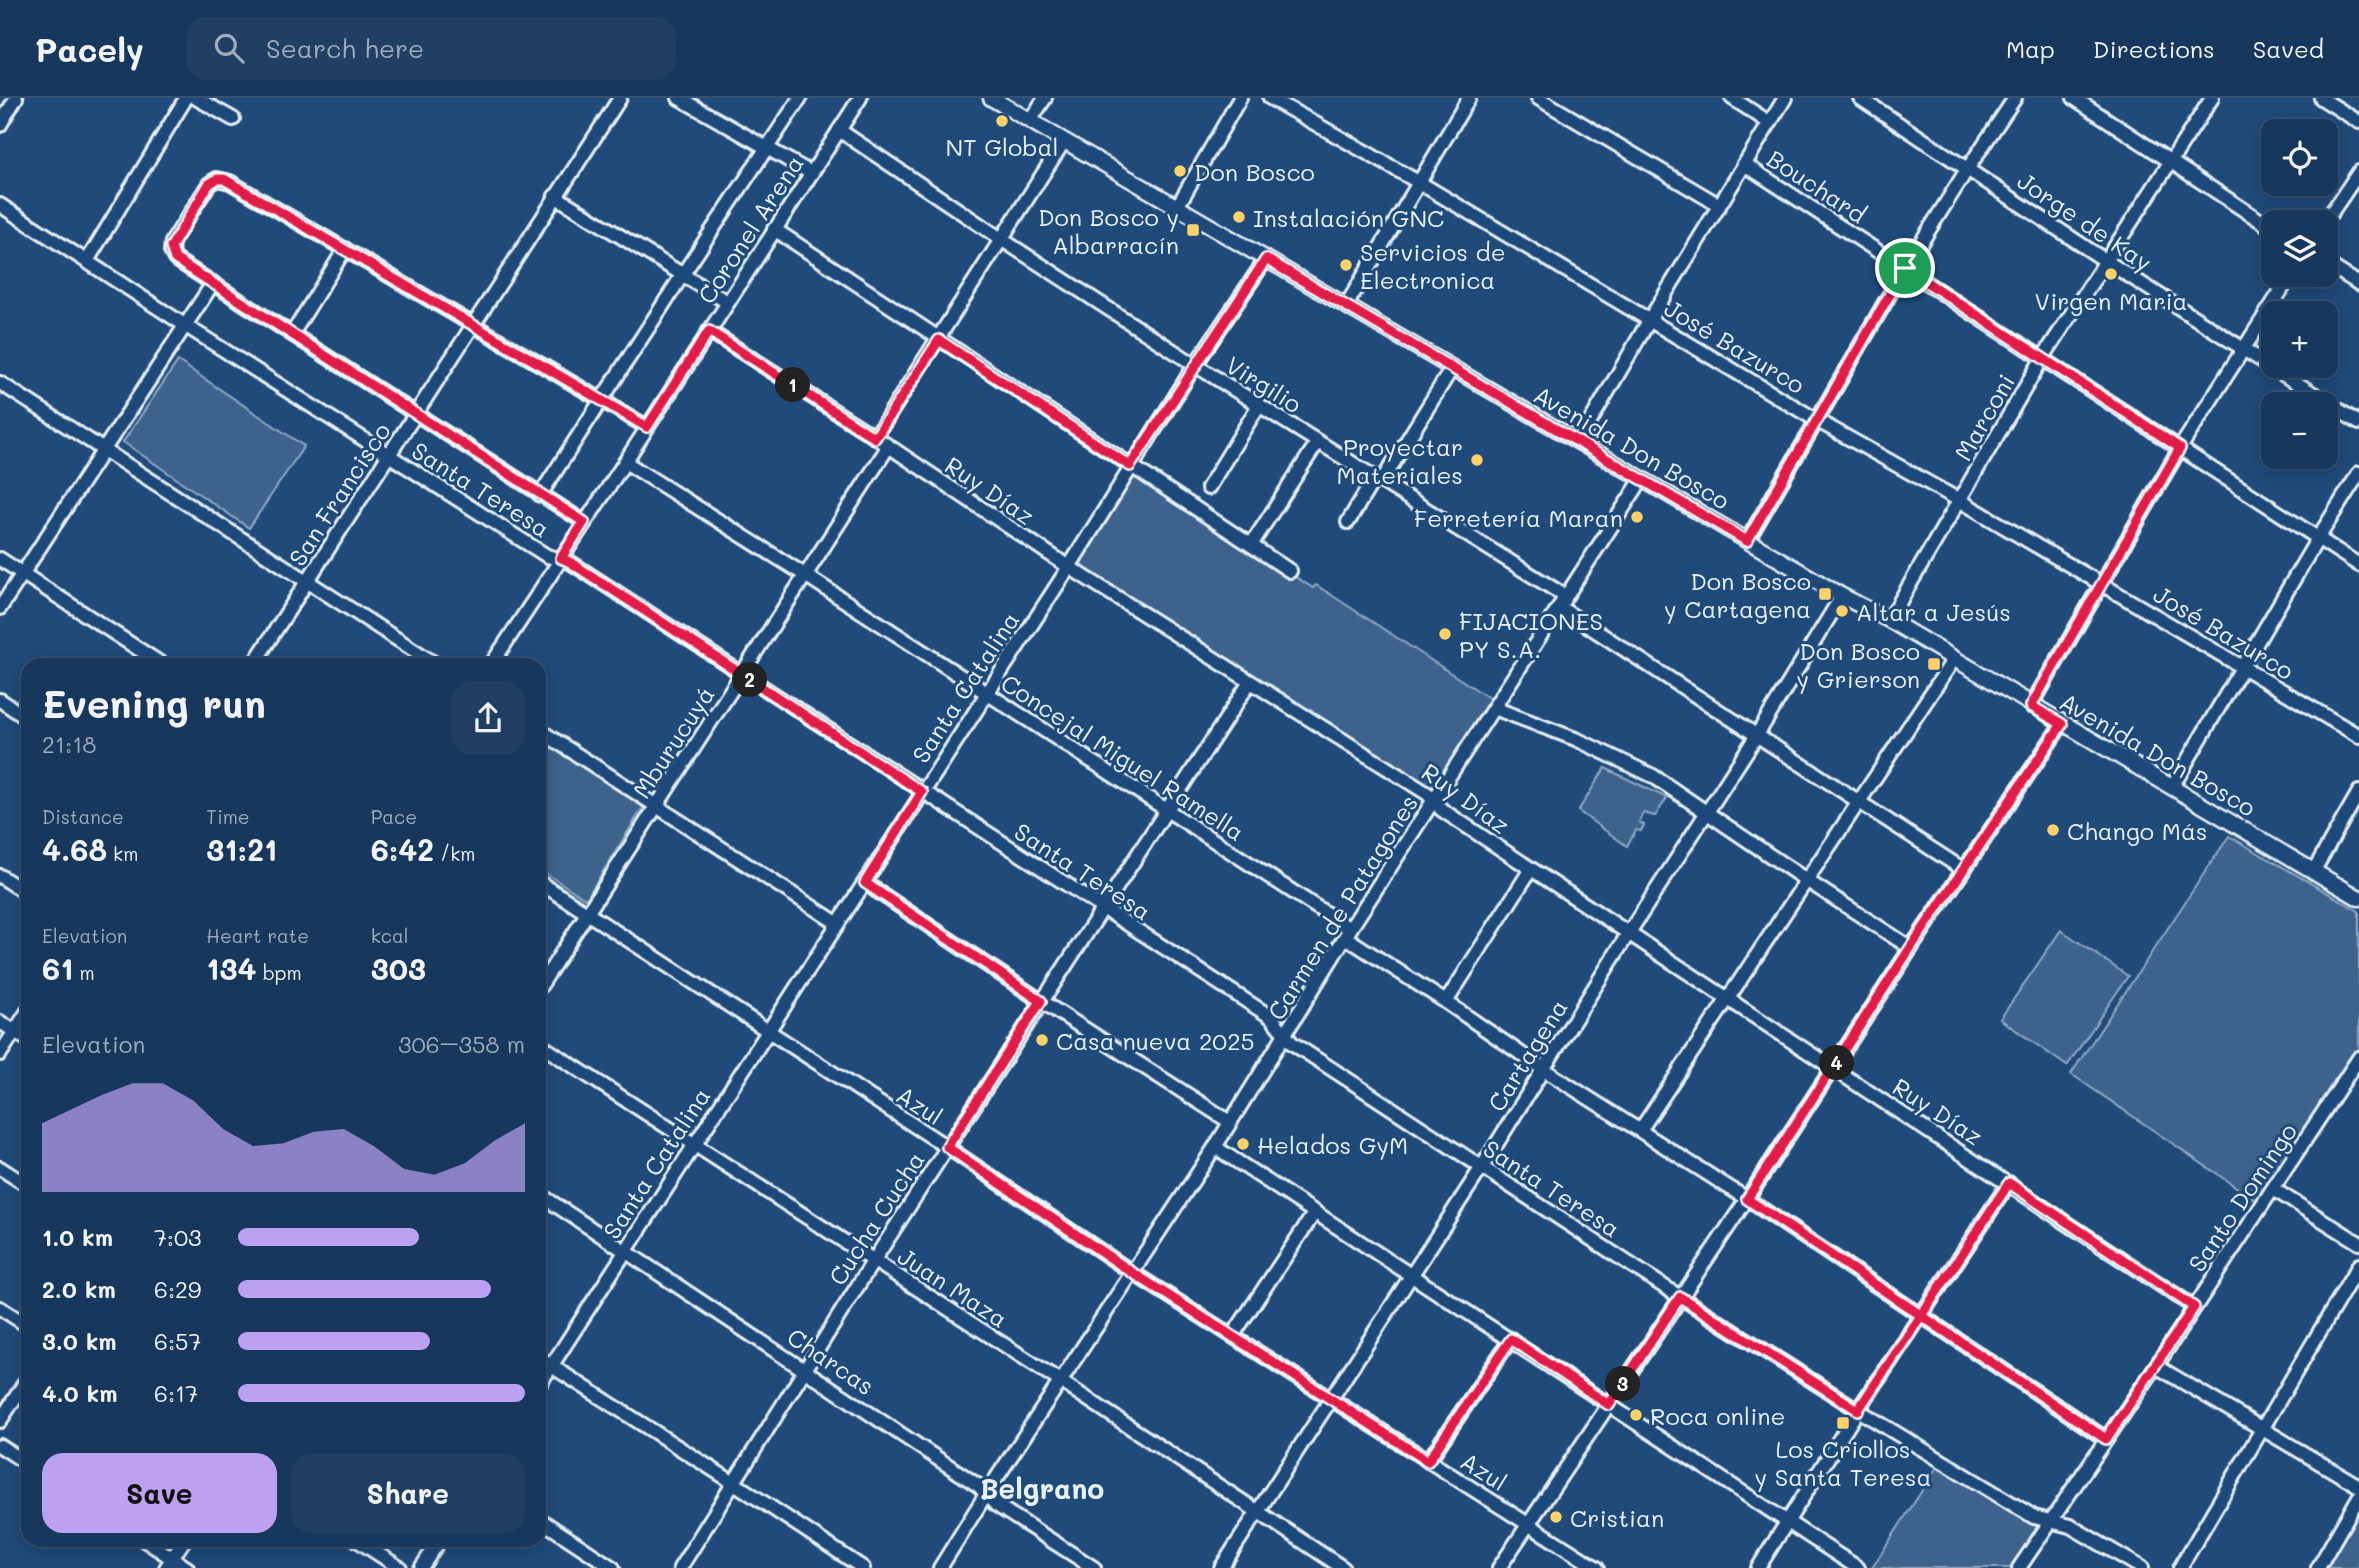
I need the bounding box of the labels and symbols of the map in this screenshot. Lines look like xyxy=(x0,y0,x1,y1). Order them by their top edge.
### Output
marker: NT Global xyxy=(994,113,1010,129)
place label: NT Global xyxy=(945,131,1059,162)
street label: Bouchard xyxy=(1762,142,1872,230)
street label: Coronel Arena xyxy=(690,149,810,309)
place label: Don Bosco xyxy=(1194,156,1315,187)
marker: Don Bosco xyxy=(1172,163,1188,179)
street label: Jorge de Kay xyxy=(2012,165,2158,277)
place label: Don Bosco y Albarracín xyxy=(1038,201,1179,260)
place label: Instalación GNC xyxy=(1253,202,1444,233)
marker: Instalación GNC xyxy=(1231,209,1247,225)
marker: Don Bosco y Albarracín xyxy=(1185,222,1201,238)
place label: Servicios de Electronica xyxy=(1360,236,1506,295)
pin xyxy=(1875,238,1935,298)
marker: Servicios de Electronica xyxy=(1338,257,1354,273)
marker: Virgen Maria xyxy=(2103,266,2119,282)
place label: Virgen Maria xyxy=(2035,285,2188,316)
street label: José Bazurco xyxy=(1659,292,1811,400)
street label: Virgilio xyxy=(1220,349,1308,419)
pin: 1 xyxy=(776,368,810,402)
street label: Marconi xyxy=(1947,368,2021,466)
street label: Avenida Don Bosco xyxy=(1529,378,1735,516)
street label: San Francisco xyxy=(281,417,397,571)
place label: Proyectar Materiales xyxy=(1337,431,1463,490)
street label: Santa Teresa xyxy=(406,434,556,544)
street label: Ruy Díaz xyxy=(939,449,1041,531)
marker: Proyectar Materiales xyxy=(1469,452,1485,468)
place label: Ferretería Maran xyxy=(1414,502,1623,533)
marker: Ferretería Maran xyxy=(1629,509,1645,525)
place label: Don Bosco y Cartagena xyxy=(1664,565,1811,624)
street label: José Bazurco xyxy=(2148,578,2300,686)
marker: Don Bosco y Cartagena xyxy=(1817,586,1833,602)
place label: Altar a Jesús xyxy=(1856,596,2011,627)
marker: Altar a Jesús xyxy=(1834,603,1850,619)
place label: FIJACIONES PY S.A. xyxy=(1459,605,1603,664)
street label: Santa Catalina xyxy=(905,606,1025,768)
marker: FIJACIONES PY S.A. xyxy=(1437,626,1453,642)
place label: Don Bosco y Grierson xyxy=(1797,635,1920,694)
marker: Don Bosco y Grierson xyxy=(1926,656,1942,672)
pin: 2 xyxy=(732,662,768,698)
street label: Concejal Miguel Ramella xyxy=(996,667,1250,847)
street label: Mburucuyá xyxy=(625,680,721,804)
street label: Avenida Don Bosco xyxy=(2055,685,2261,823)
street label: Ruy Díaz xyxy=(1416,756,1516,840)
street label: Carmen de Patagones xyxy=(1260,789,1424,1025)
street label: Santa Teresa xyxy=(1009,815,1157,927)
place label: Chango Más xyxy=(2067,815,2208,846)
marker: Chango Más xyxy=(2045,822,2061,838)
street label: Cartagena xyxy=(1480,993,1574,1117)
place label: Casa nueva 2025 xyxy=(1056,1025,1255,1056)
marker: Casa nueva 2025 xyxy=(1034,1032,1050,1048)
pin: 4 xyxy=(1820,1046,1854,1080)
street label: Ruy Díaz xyxy=(1887,1070,1989,1152)
street label: Azul xyxy=(891,1079,949,1131)
street label: Santa Catalina xyxy=(596,1082,716,1244)
street label: Santo Domingo xyxy=(2181,1117,2303,1277)
place label: Helados GyM xyxy=(1257,1129,1408,1160)
street label: Santa Teresa xyxy=(1478,1132,1626,1244)
marker: Helados GyM xyxy=(1235,1136,1251,1152)
street label: Cucha Cucha xyxy=(821,1145,931,1291)
street label: Juan Maza xyxy=(892,1240,1014,1334)
street label: Charcas xyxy=(782,1321,880,1401)
pin: 3 xyxy=(1606,1366,1640,1402)
place label: Roca online xyxy=(1650,1400,1785,1431)
marker: Roca online xyxy=(1628,1407,1644,1423)
marker: Los Criollos y Santa Teresa xyxy=(1835,1415,1851,1431)
place label: Los Criollos y Santa Teresa xyxy=(1755,1433,1931,1492)
street label: Azul xyxy=(1455,1445,1513,1497)
district label: Belgrano xyxy=(980,1470,1104,1506)
place label: Cristian xyxy=(1570,1502,1664,1533)
marker: Cristian xyxy=(1548,1509,1564,1525)

